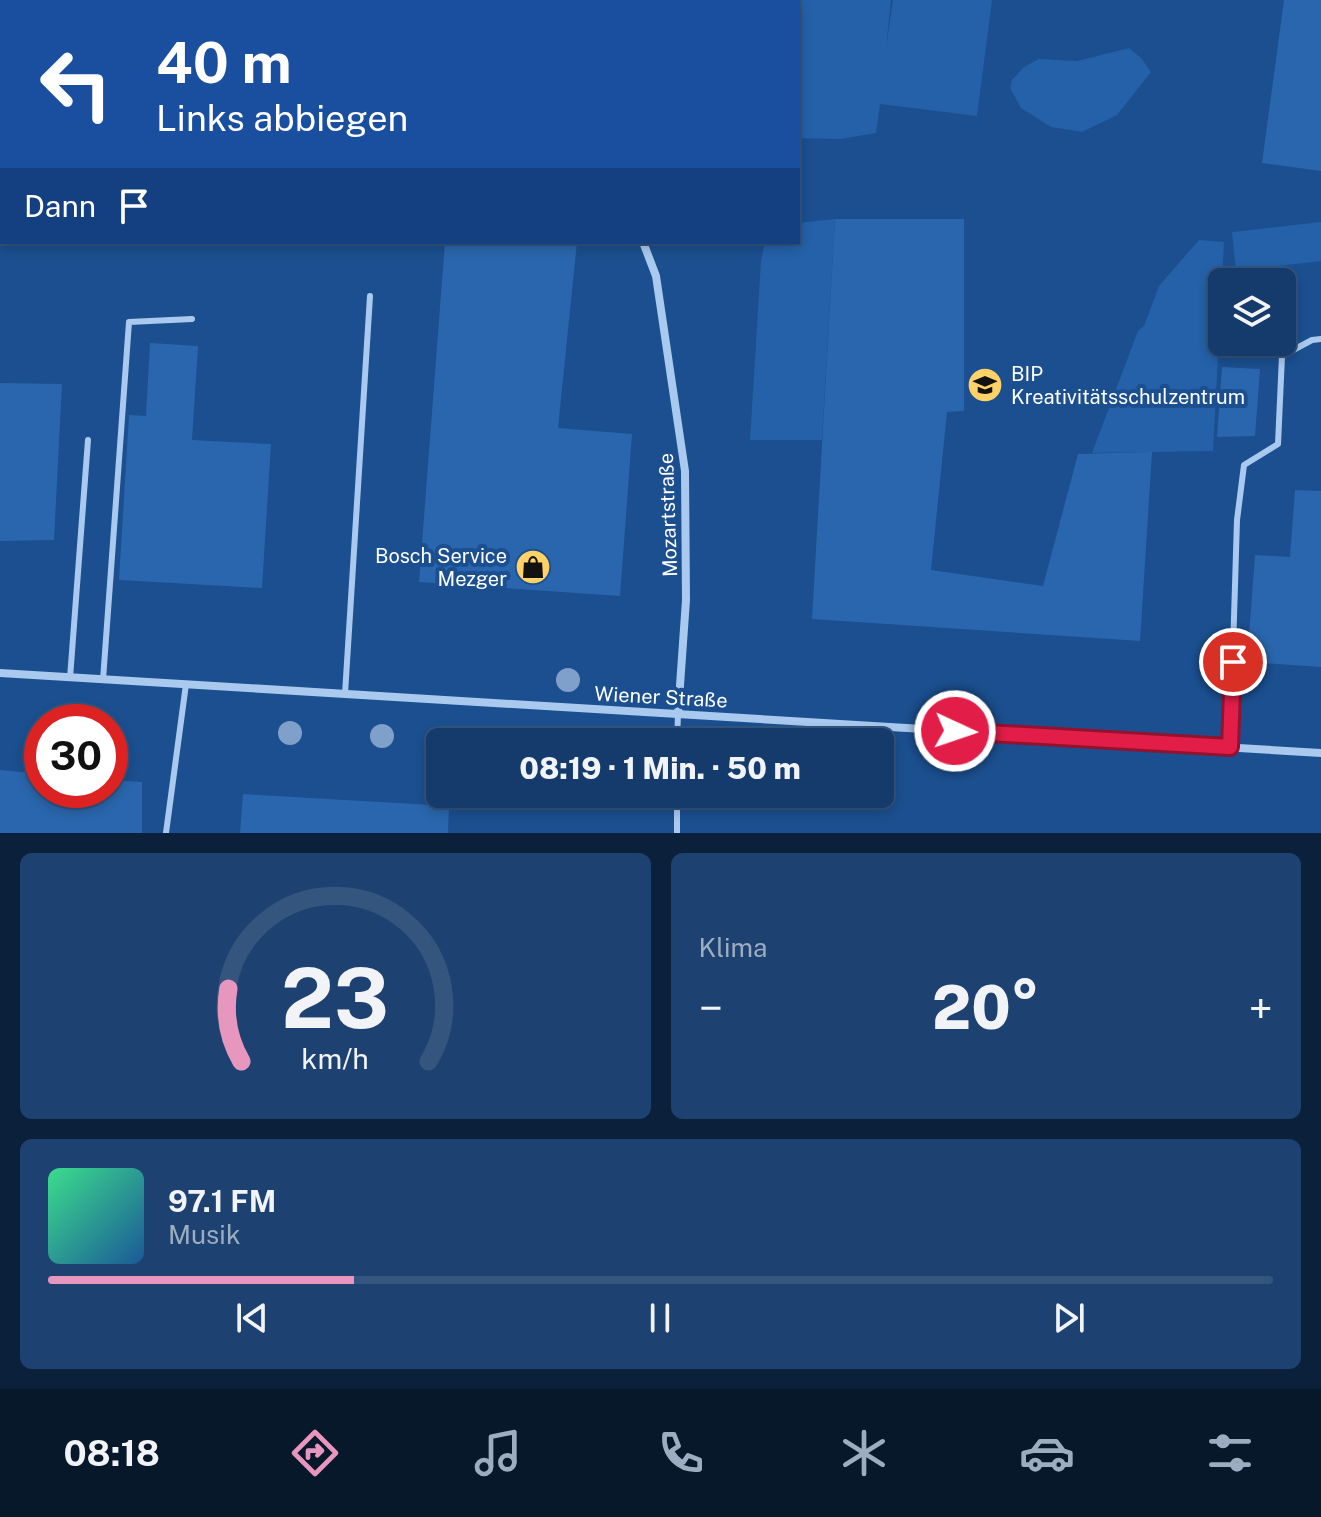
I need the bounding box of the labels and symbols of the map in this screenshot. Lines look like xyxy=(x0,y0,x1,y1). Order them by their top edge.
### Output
place label: BIP Kreativitätsschulzentrum xyxy=(1011,362,1245,409)
school or university icon: BIP Kreativitätsschulzentrum xyxy=(966,366,1004,404)
street label: Mozartstraße xyxy=(654,453,682,577)
place label: Bosch Service Mezger xyxy=(375,544,507,591)
shop icon: Bosch Service Mezger xyxy=(514,548,552,586)
pin xyxy=(1199,628,1267,696)
street label: Wiener Straße xyxy=(594,682,728,712)
position arrow xyxy=(913,689,997,773)
speed limit sign: 30 xyxy=(24,704,128,808)

